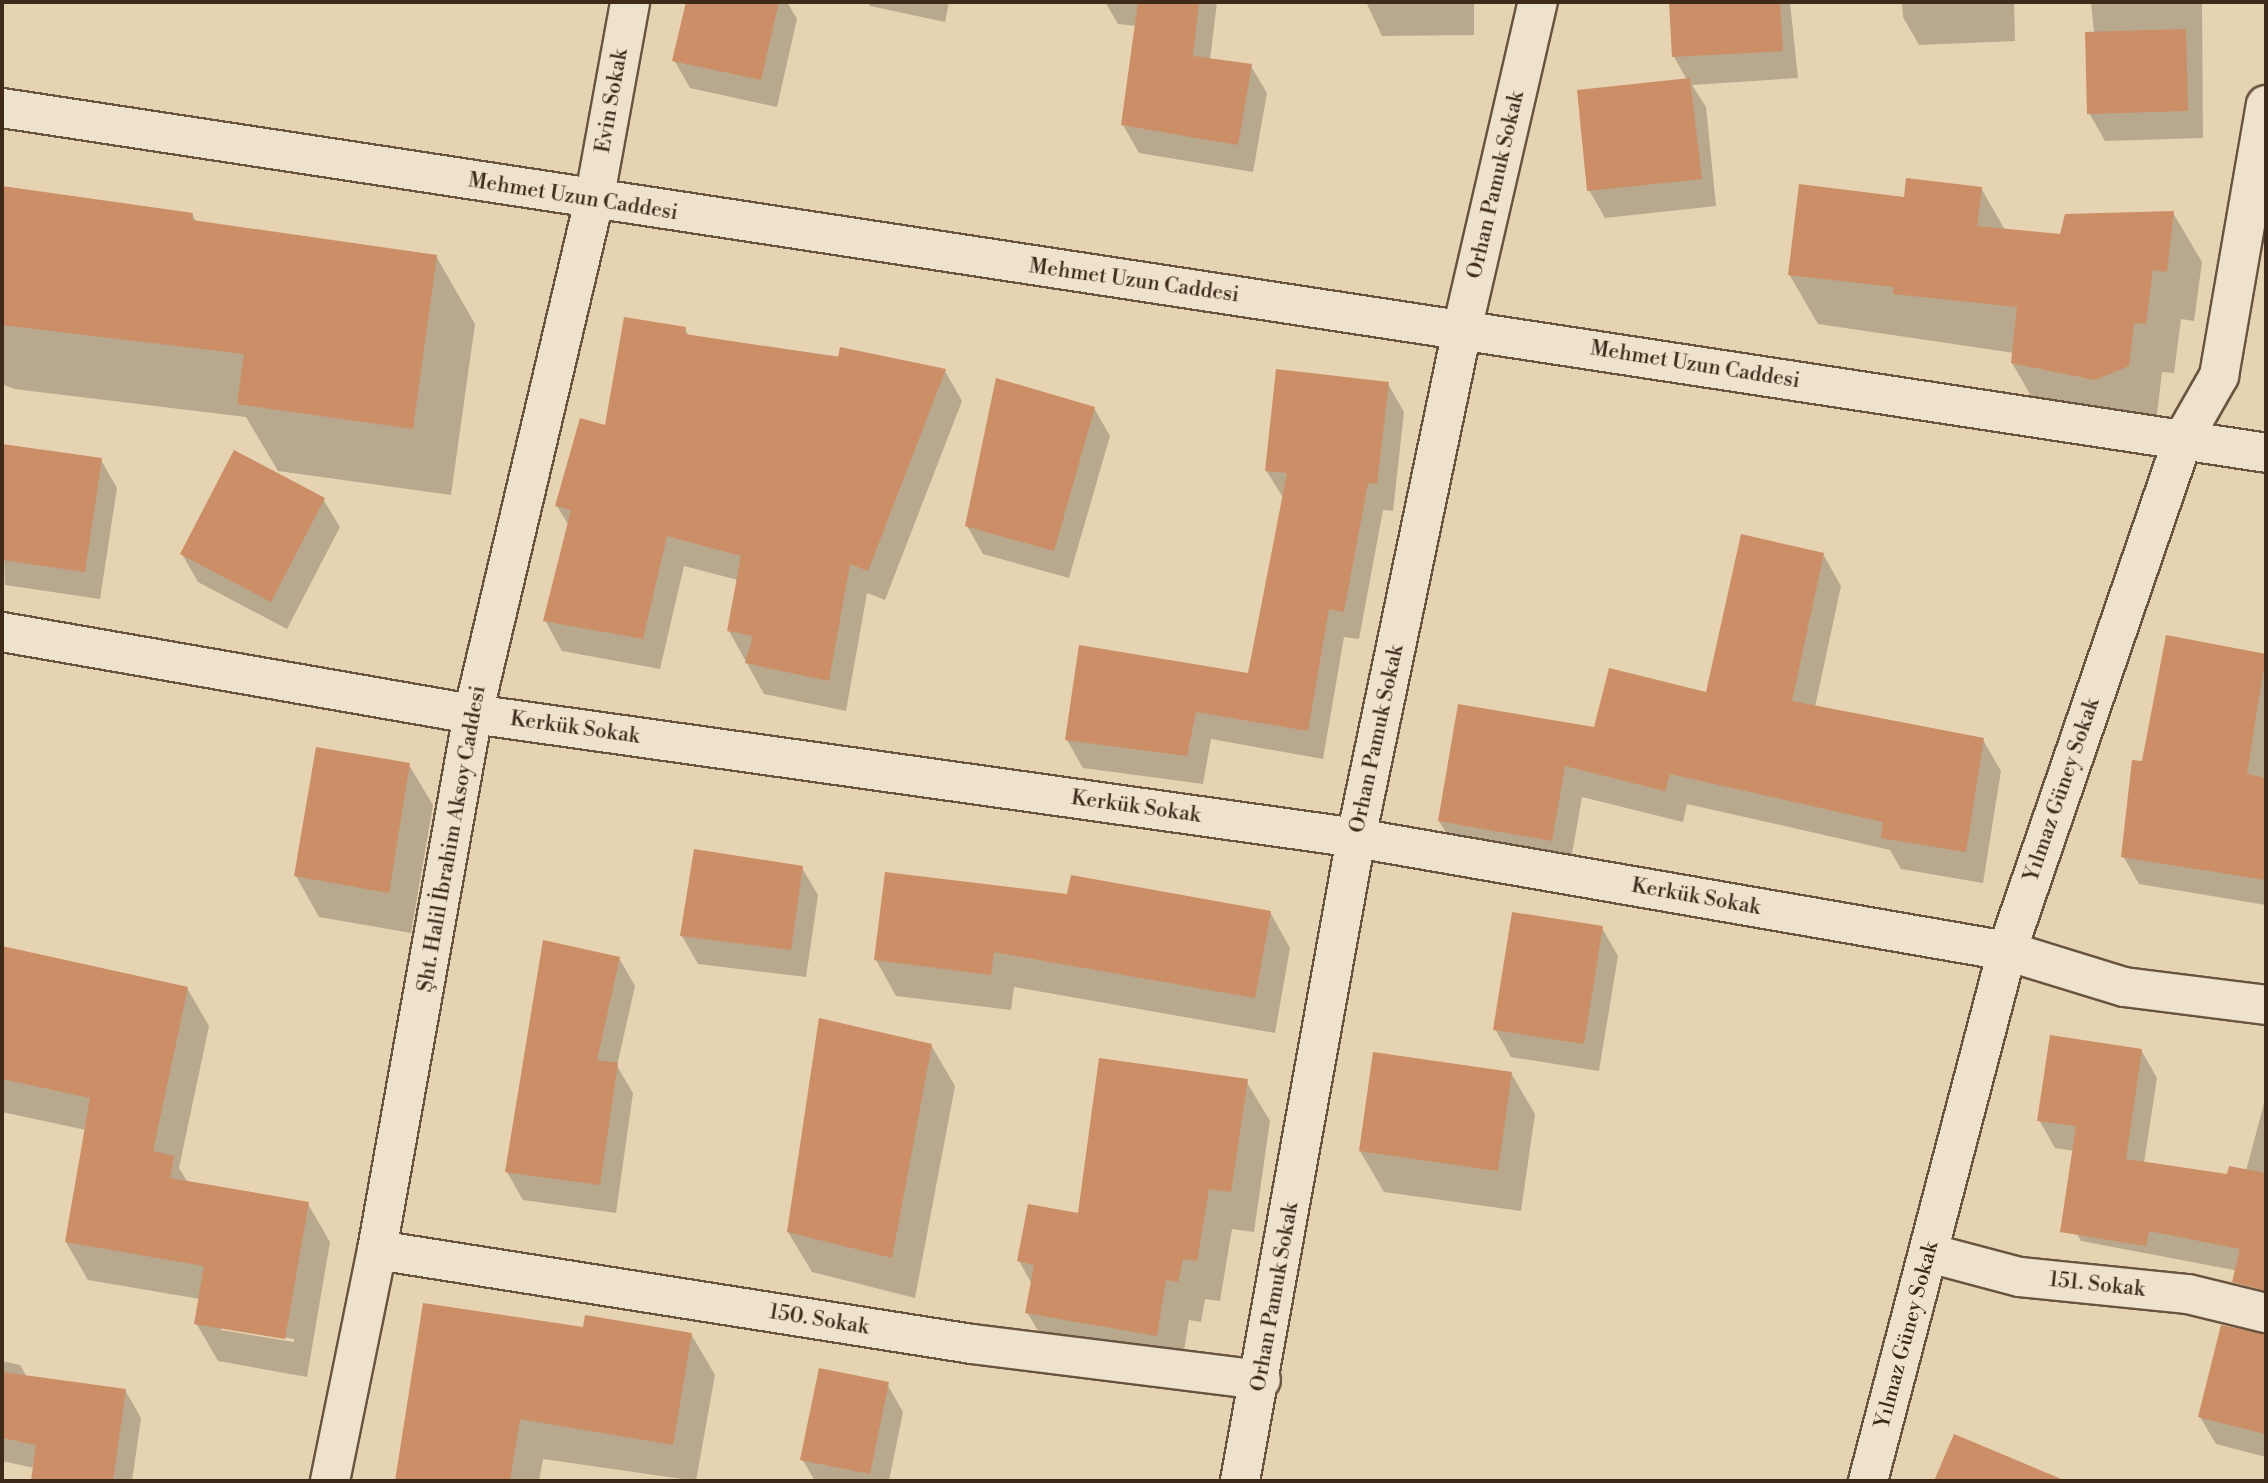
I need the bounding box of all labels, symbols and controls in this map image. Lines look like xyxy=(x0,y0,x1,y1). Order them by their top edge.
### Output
street label: Evin Sokak xyxy=(590,47,634,155)
street label: Orhan Pamuk Sokak xyxy=(1462,89,1530,281)
street label: Mehmet Uzun Caddesi xyxy=(466,168,680,226)
street label: Mehmet Uzun Caddesi xyxy=(1027,254,1241,308)
street label: Mehmet Uzun Caddesi xyxy=(1588,336,1802,394)
street label: Orhan Pamuk Sokak xyxy=(1345,643,1409,835)
street label: Şht. Halil İbrahim Aksoy Caddesi xyxy=(413,684,491,994)
street label: Yılmaz Güney Sokak xyxy=(2019,695,2105,885)
street label: Kerkük Sokak xyxy=(509,706,641,750)
street label: Kerkük Sokak xyxy=(1070,785,1202,829)
street label: Kerkük Sokak xyxy=(1630,873,1762,921)
street label: Orhan Pamuk Sokak xyxy=(1246,1200,1304,1394)
street label: Yılmaz Güney Sokak xyxy=(1870,1239,1944,1431)
street label: 151. Sokak xyxy=(2048,1267,2146,1303)
street label: 150. Sokak xyxy=(767,1300,871,1340)

